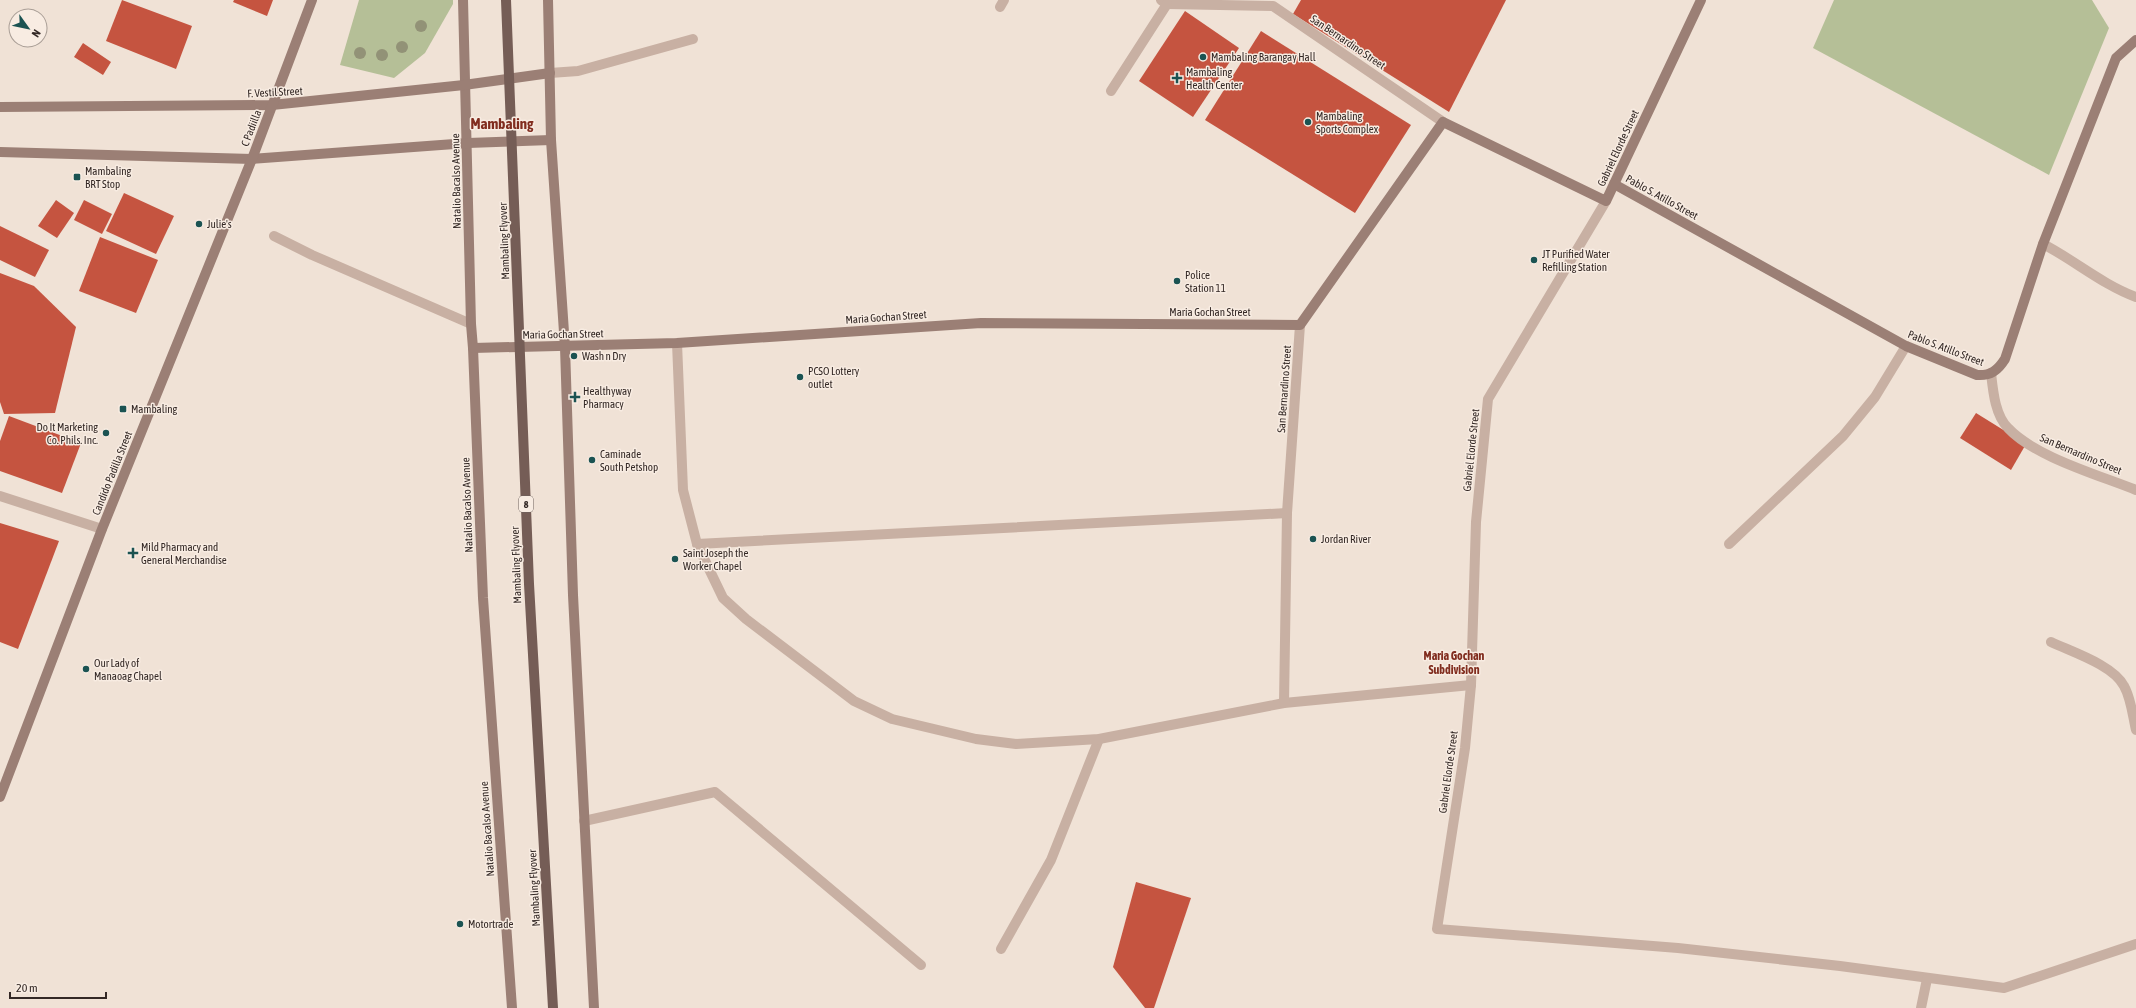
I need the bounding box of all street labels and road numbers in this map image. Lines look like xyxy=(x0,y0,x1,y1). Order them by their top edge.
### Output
street label: San Bernardino Street xyxy=(1308,13,1388,71)
street label: F. Vestil Street xyxy=(247,85,303,99)
street label: C Padiilla xyxy=(239,108,263,148)
street label: Gabriel Elorde Street xyxy=(1595,108,1641,188)
street label: Natalio Bacalso Avenue xyxy=(449,133,463,229)
street label: Pablo S. Atillo Street xyxy=(1624,172,1700,222)
street label: Mambaling Flyover xyxy=(497,201,511,280)
street label: Maria Gochan Street xyxy=(1169,306,1251,318)
street label: Maria Gochan Street xyxy=(845,308,927,326)
street label: Maria Gochan Street xyxy=(522,327,604,341)
street label: Pablo S. Atillo Street xyxy=(1906,328,1986,368)
street label: San Bernardino Street xyxy=(1275,345,1293,433)
street label: Gabriel Elorde Street xyxy=(1461,408,1481,492)
street label: Candido Padilla Street xyxy=(90,429,134,517)
street label: San Bernardino Street xyxy=(2038,431,2124,477)
street label: Natalio Bacalso Avenue xyxy=(459,457,475,553)
road number: 8 xyxy=(519,496,533,512)
street label: Mambaling Flyover xyxy=(509,525,523,604)
street label: Gabriel Elorde Street xyxy=(1436,730,1460,814)
street label: Natalio Bacalso Avenue xyxy=(478,781,496,877)
street label: Mambaling Flyover xyxy=(526,848,542,927)

